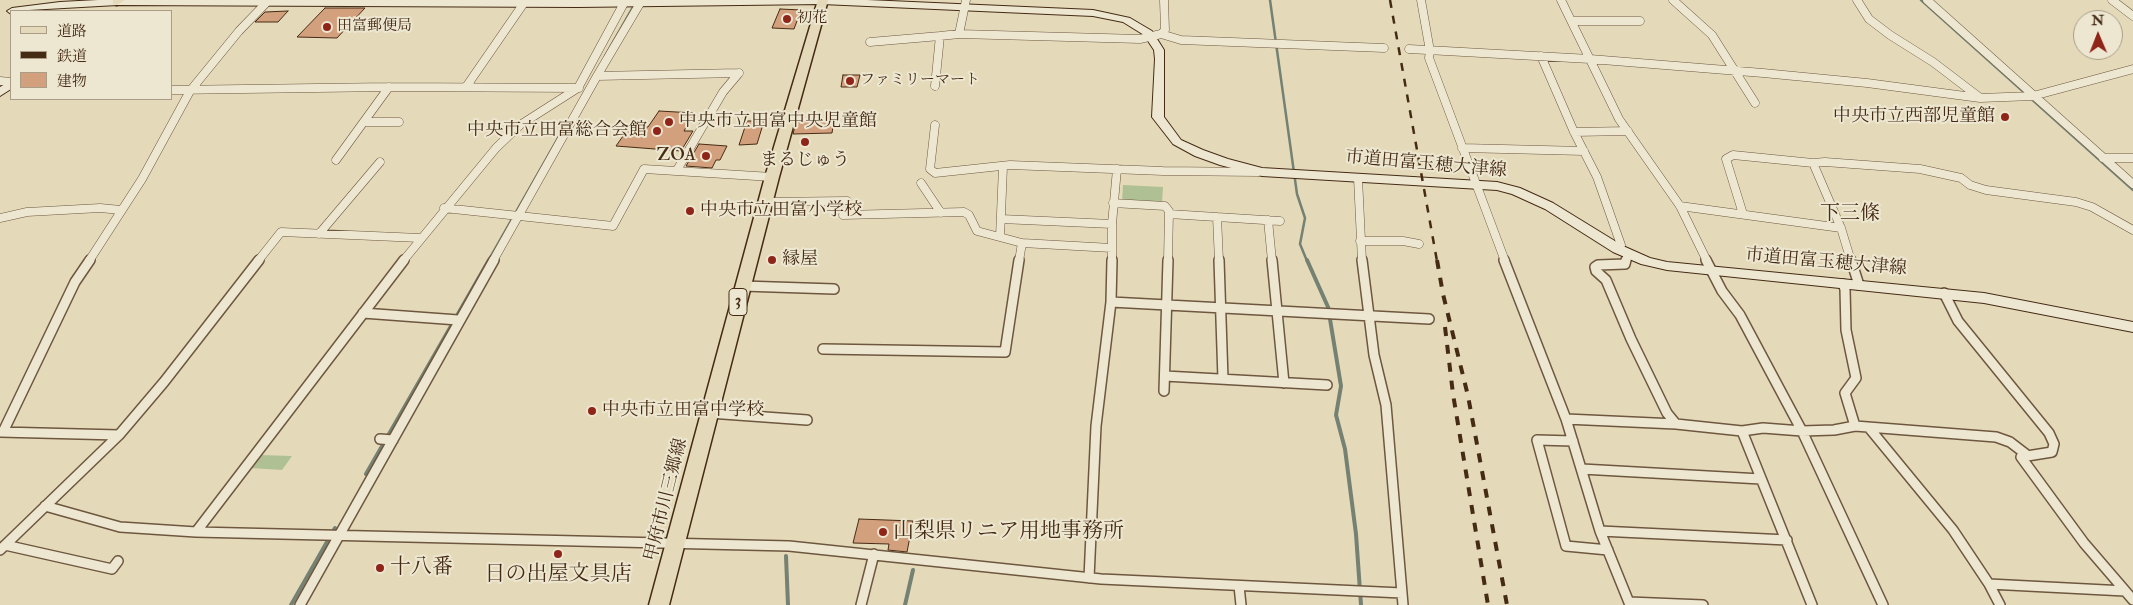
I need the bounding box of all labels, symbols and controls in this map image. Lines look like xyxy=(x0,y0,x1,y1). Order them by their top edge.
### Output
legend xyxy=(10,10,172,100)
place label: 初花 xyxy=(797,10,827,28)
north arrow xyxy=(2073,10,2123,60)
text: N xyxy=(2091,12,2104,29)
marker: 初花 xyxy=(781,13,793,25)
place label: 田富郵便局 xyxy=(337,18,412,36)
marker: 田富郵便局 xyxy=(321,21,333,33)
text: 道路 xyxy=(57,22,87,41)
text: 鉄道 xyxy=(57,47,87,66)
text: 建物 xyxy=(57,72,87,91)
place label: ファミリーマート xyxy=(860,72,980,90)
marker: ファミリーマート xyxy=(844,75,856,87)
place label: 中央市立西部児童館 xyxy=(1833,106,1995,128)
place label: 中央市立田富中央児童館 xyxy=(679,111,877,133)
marker: 中央市立西部児童館 xyxy=(1999,111,2011,123)
marker: 中央市立田富中央児童館 xyxy=(663,116,675,128)
place label: 中央市立田富総合会館 xyxy=(467,120,647,142)
marker: 中央市立田富総合会館 xyxy=(651,125,663,137)
marker: まるじゅう xyxy=(799,136,811,148)
place label: ZOA xyxy=(657,145,696,167)
street label: 市道田富玉穂大津線 xyxy=(1344,147,1508,183)
marker: ZOA xyxy=(700,150,712,162)
place label: まるじゅう xyxy=(760,150,850,172)
place label: 中央市立田富小学校 xyxy=(700,200,862,222)
district label: 下三條 xyxy=(1820,203,1880,227)
marker: 中央市立田富小学校 xyxy=(684,205,696,217)
street label: 市道田富玉穂大津線 xyxy=(1744,245,1908,281)
place label: 縁屋 xyxy=(782,249,818,271)
marker: 縁屋 xyxy=(766,254,778,266)
road number: 3 xyxy=(729,288,747,316)
place label: 中央市立田富中学校 xyxy=(602,400,764,422)
marker: 中央市立田富中学校 xyxy=(586,405,598,417)
street label: 甲府市川三郷線 xyxy=(641,436,693,564)
place label: 山梨県リニア用地事務所 xyxy=(893,519,1124,545)
marker: 山梨県リニア用地事務所 xyxy=(877,526,889,538)
marker: 日の出屋文具店 xyxy=(552,548,564,560)
place label: 十八番 xyxy=(390,555,453,581)
marker: 十八番 xyxy=(374,562,386,574)
place label: 日の出屋文具店 xyxy=(485,562,631,588)

